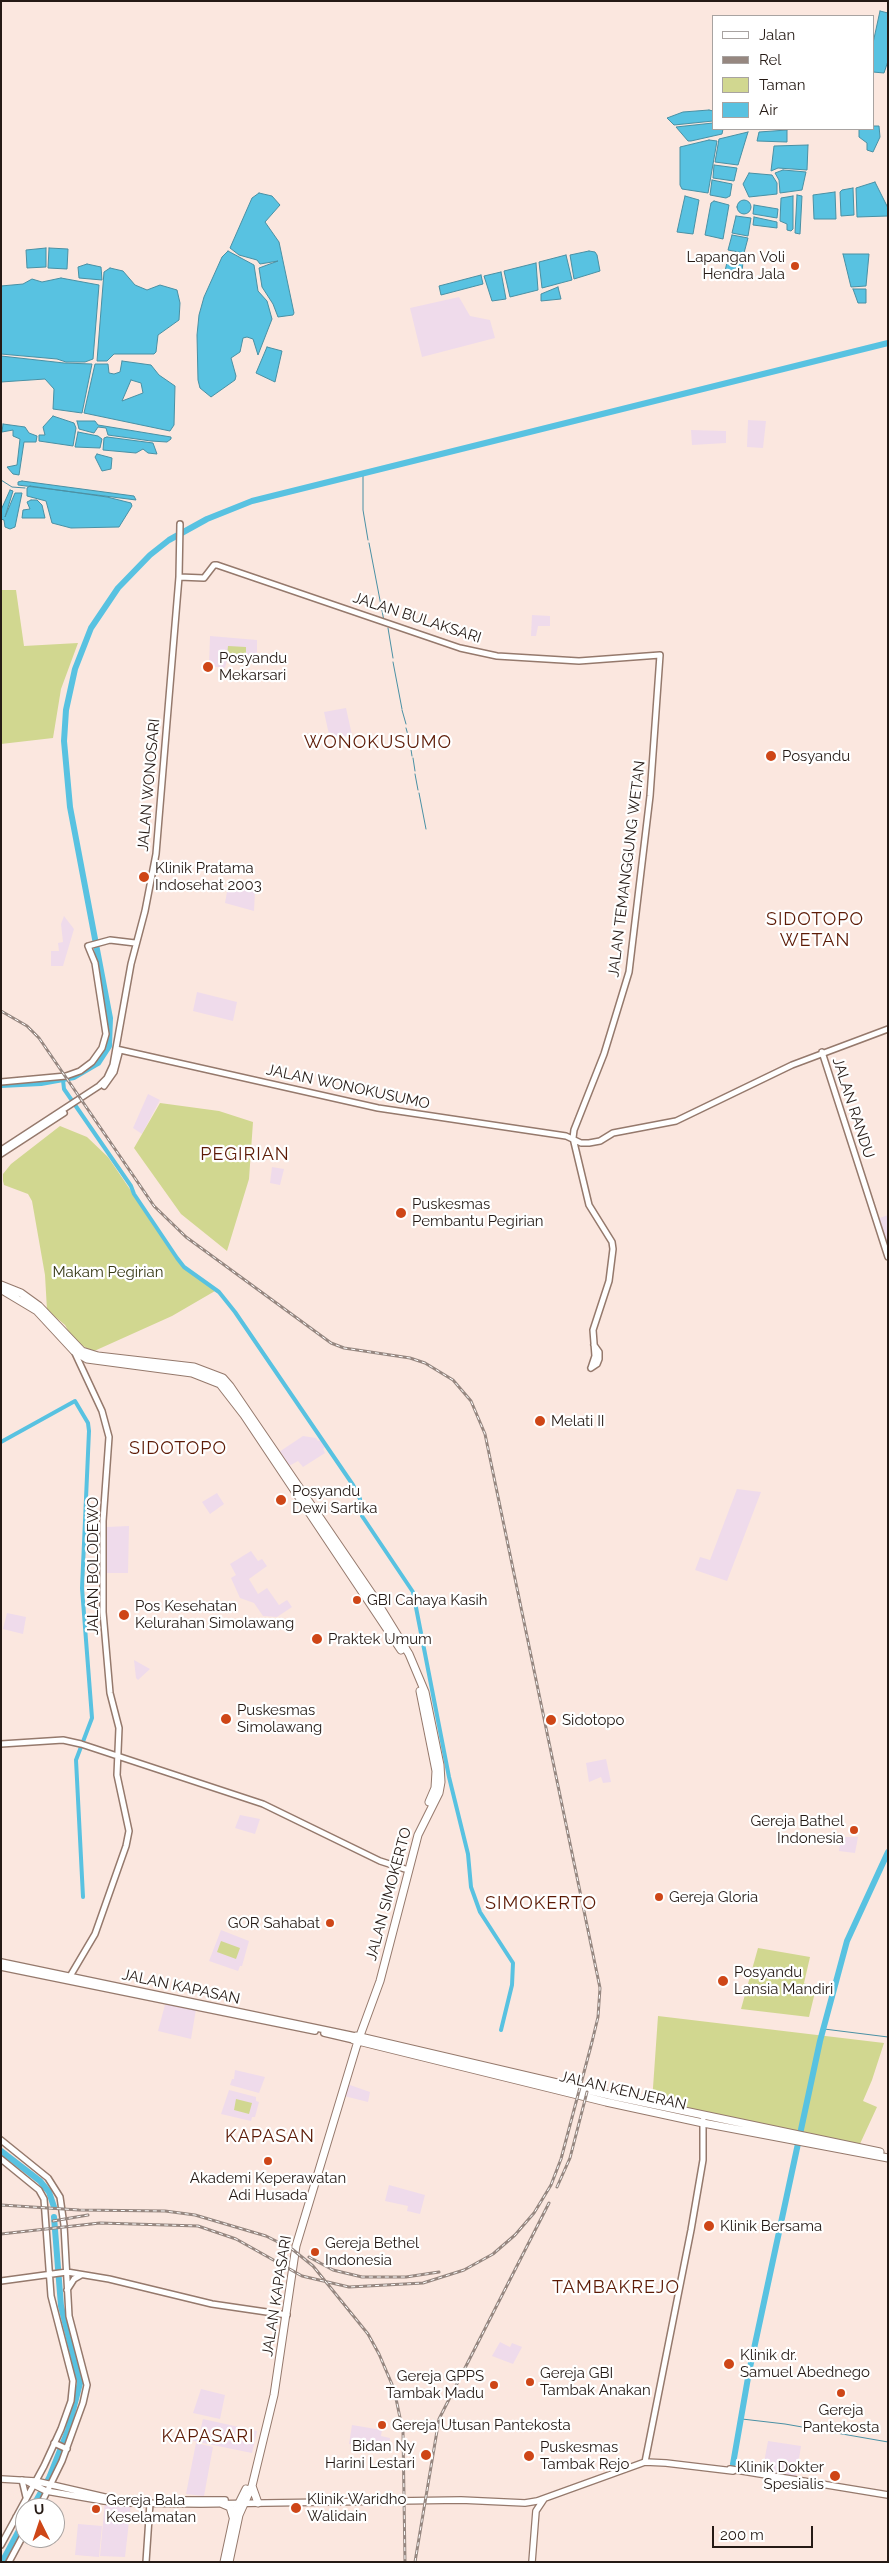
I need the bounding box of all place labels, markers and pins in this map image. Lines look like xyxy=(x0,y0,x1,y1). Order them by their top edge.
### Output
place label: Lapangan Voli Hendra Jala xyxy=(686,248,785,283)
marker: Lapangan Voli Hendra Jala xyxy=(789,260,801,272)
place label: Posyandu Mekarsari xyxy=(219,649,287,684)
marker: Posyandu Mekarsari xyxy=(201,660,215,674)
place label: Posyandu xyxy=(782,747,850,765)
marker: Posyandu xyxy=(764,749,778,763)
place label: Klinik Pratama Indosehat 2003 xyxy=(155,859,262,894)
marker: Klinik Pratama Indosehat 2003 xyxy=(137,870,151,884)
place label: Puskesmas Pembantu Pegirian xyxy=(412,1195,544,1230)
marker: Puskesmas Pembantu Pegirian xyxy=(394,1206,408,1220)
place label: Melati II xyxy=(551,1412,605,1430)
marker: Melati II xyxy=(533,1414,547,1428)
place label: Posyandu Dewi Sartika xyxy=(292,1482,378,1517)
marker: Posyandu Dewi Sartika xyxy=(274,1493,288,1507)
place label: GBI Cahaya Kasih xyxy=(367,1591,487,1609)
marker: GBI Cahaya Kasih xyxy=(351,1594,363,1606)
place label: Pos Kesehatan Kelurahan Simolawang xyxy=(135,1597,294,1632)
marker: Pos Kesehatan Kelurahan Simolawang xyxy=(117,1608,131,1622)
place label: Praktek Umum xyxy=(328,1630,432,1648)
marker: Praktek Umum xyxy=(310,1632,324,1646)
place label: Puskesmas Simolawang xyxy=(237,1701,322,1736)
place label: Sidotopo xyxy=(562,1711,625,1729)
marker: Puskesmas Simolawang xyxy=(219,1712,233,1726)
marker: Sidotopo xyxy=(544,1713,558,1727)
place label: Gereja Bathel Indonesia xyxy=(750,1812,844,1847)
marker: Gereja Bathel Indonesia xyxy=(848,1824,860,1836)
place label: Gereja Gloria xyxy=(669,1888,758,1906)
marker: Gereja Gloria xyxy=(653,1891,665,1903)
place label: GOR Sahabat xyxy=(228,1914,320,1932)
marker: GOR Sahabat xyxy=(324,1917,336,1929)
place label: Posyandu Lansia Mandiri xyxy=(734,1963,833,1998)
marker: Posyandu Lansia Mandiri xyxy=(716,1974,730,1988)
marker: Akademi Keperawatan Adi Husada xyxy=(262,2155,274,2167)
place label: Akademi Keperawatan Adi Husada xyxy=(190,2169,346,2204)
place label: Klinik Bersama xyxy=(720,2217,822,2235)
marker: Klinik Bersama xyxy=(702,2219,716,2233)
place label: Gereja Bethel Indonesia xyxy=(325,2234,419,2269)
marker: Gereja Bethel Indonesia xyxy=(309,2246,321,2258)
place label: Klinik dr. Samuel Abednego xyxy=(740,2346,870,2381)
marker: Klinik dr. Samuel Abednego xyxy=(722,2357,736,2371)
place label: Gereja GBI Tambak Anakan xyxy=(540,2364,651,2399)
place label: Gereja GPPS Tambak Madu xyxy=(386,2367,484,2402)
marker: Gereja GBI Tambak Anakan xyxy=(524,2376,536,2388)
marker: Gereja GPPS Tambak Madu xyxy=(488,2379,500,2391)
marker: Gereja Pantekosta xyxy=(835,2387,847,2399)
place label: Gereja Pantekosta xyxy=(803,2401,879,2436)
place label: Gereja Utusan Pantekosta xyxy=(392,2416,571,2434)
marker: Gereja Utusan Pantekosta xyxy=(376,2419,388,2431)
place label: Bidan Ny Harini Lestari xyxy=(325,2437,415,2472)
place label: Puskesmas Tambak Rejo xyxy=(540,2438,629,2473)
marker: Bidan Ny Harini Lestari xyxy=(419,2448,433,2462)
marker: Puskesmas Tambak Rejo xyxy=(522,2449,536,2463)
place label: Klinik Dokter Spesialis xyxy=(737,2458,824,2493)
marker: Klinik Dokter Spesialis xyxy=(828,2469,842,2483)
place label: Klinik Waridho Walidain xyxy=(307,2490,406,2525)
place label: Gereja Bala Keselamatan xyxy=(106,2491,196,2526)
marker: Klinik Waridho Walidain xyxy=(289,2501,303,2515)
marker: Gereja Bala Keselamatan xyxy=(90,2503,102,2515)

